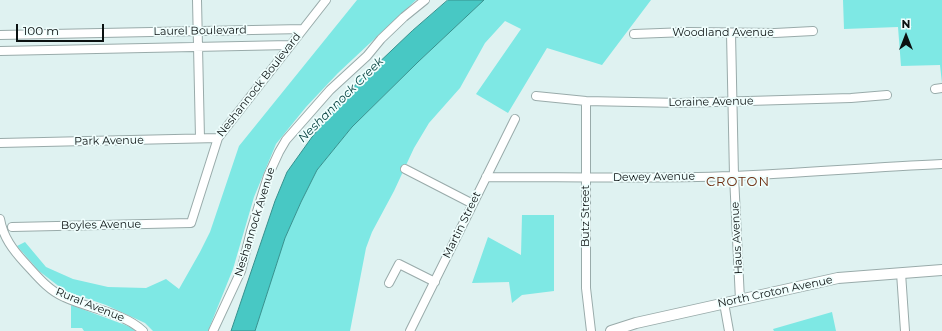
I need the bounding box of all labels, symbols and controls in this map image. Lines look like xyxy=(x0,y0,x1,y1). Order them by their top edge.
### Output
scale bar xyxy=(18,16,106,42)
north arrow xyxy=(886,16,926,56)
text: N xyxy=(902,17,910,31)
text: 100 m xyxy=(23,23,59,38)
street label: Laurel Boulevard xyxy=(153,24,247,38)
street label: Woodland Avenue xyxy=(672,26,774,40)
street label: Neshannock Boulevard xyxy=(214,30,304,140)
water label: Neshannock Creek xyxy=(295,54,387,146)
street label: Loraine Avenue xyxy=(668,95,754,109)
street label: Park Avenue xyxy=(74,134,144,148)
street label: Neshannock Avenue xyxy=(232,166,278,278)
street label: Dewey Avenue xyxy=(613,170,695,184)
district label: CROTON xyxy=(706,174,770,190)
street label: Butz Street xyxy=(579,185,593,247)
street label: Martin Street xyxy=(440,189,484,261)
street label: Haus Avenue xyxy=(729,201,745,275)
street label: Boyles Avenue xyxy=(61,218,141,232)
street label: North Croton Avenue xyxy=(716,273,834,311)
street label: Rural Avenue xyxy=(54,285,126,325)

